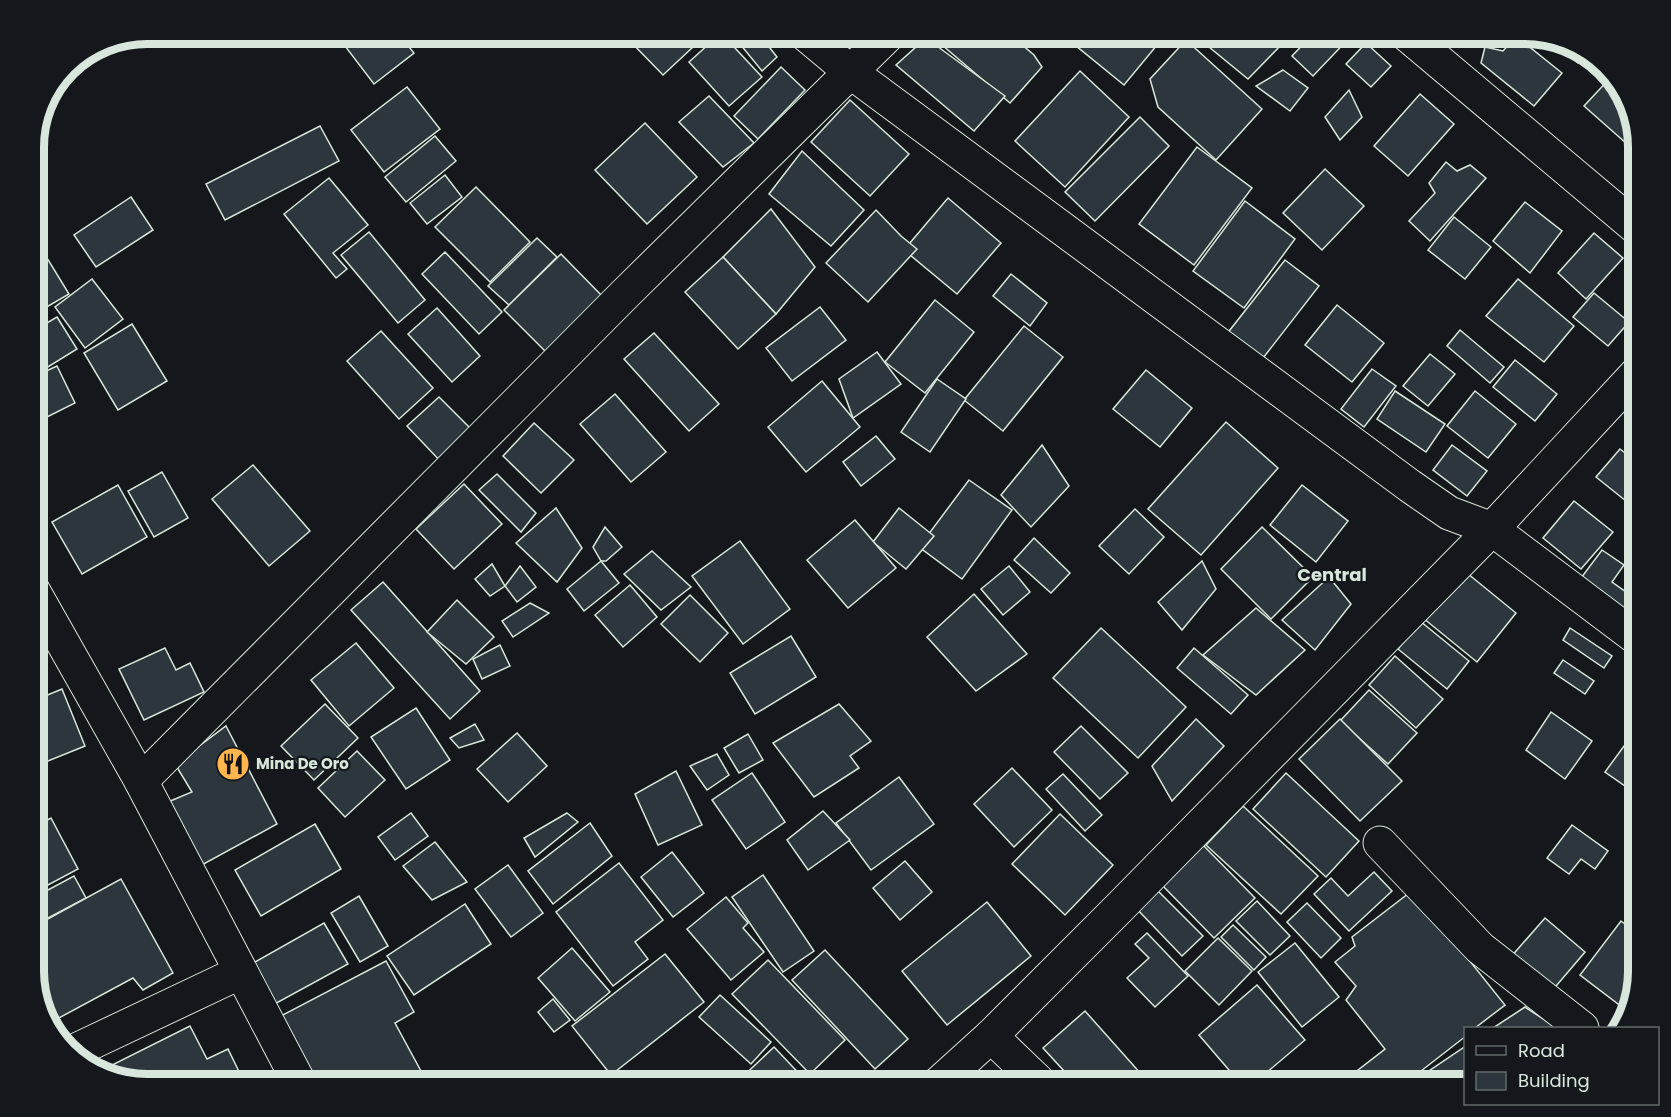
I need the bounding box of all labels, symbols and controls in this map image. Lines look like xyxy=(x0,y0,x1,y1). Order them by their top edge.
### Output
district label: Central xyxy=(1297,562,1367,587)
restaurant icon: Mina De Oro xyxy=(215,746,251,782)
place label: Mina De Oro xyxy=(256,753,349,774)
legend xyxy=(1464,1027,1659,1105)
text: Road xyxy=(1518,1038,1565,1063)
text: Building xyxy=(1518,1068,1590,1093)

